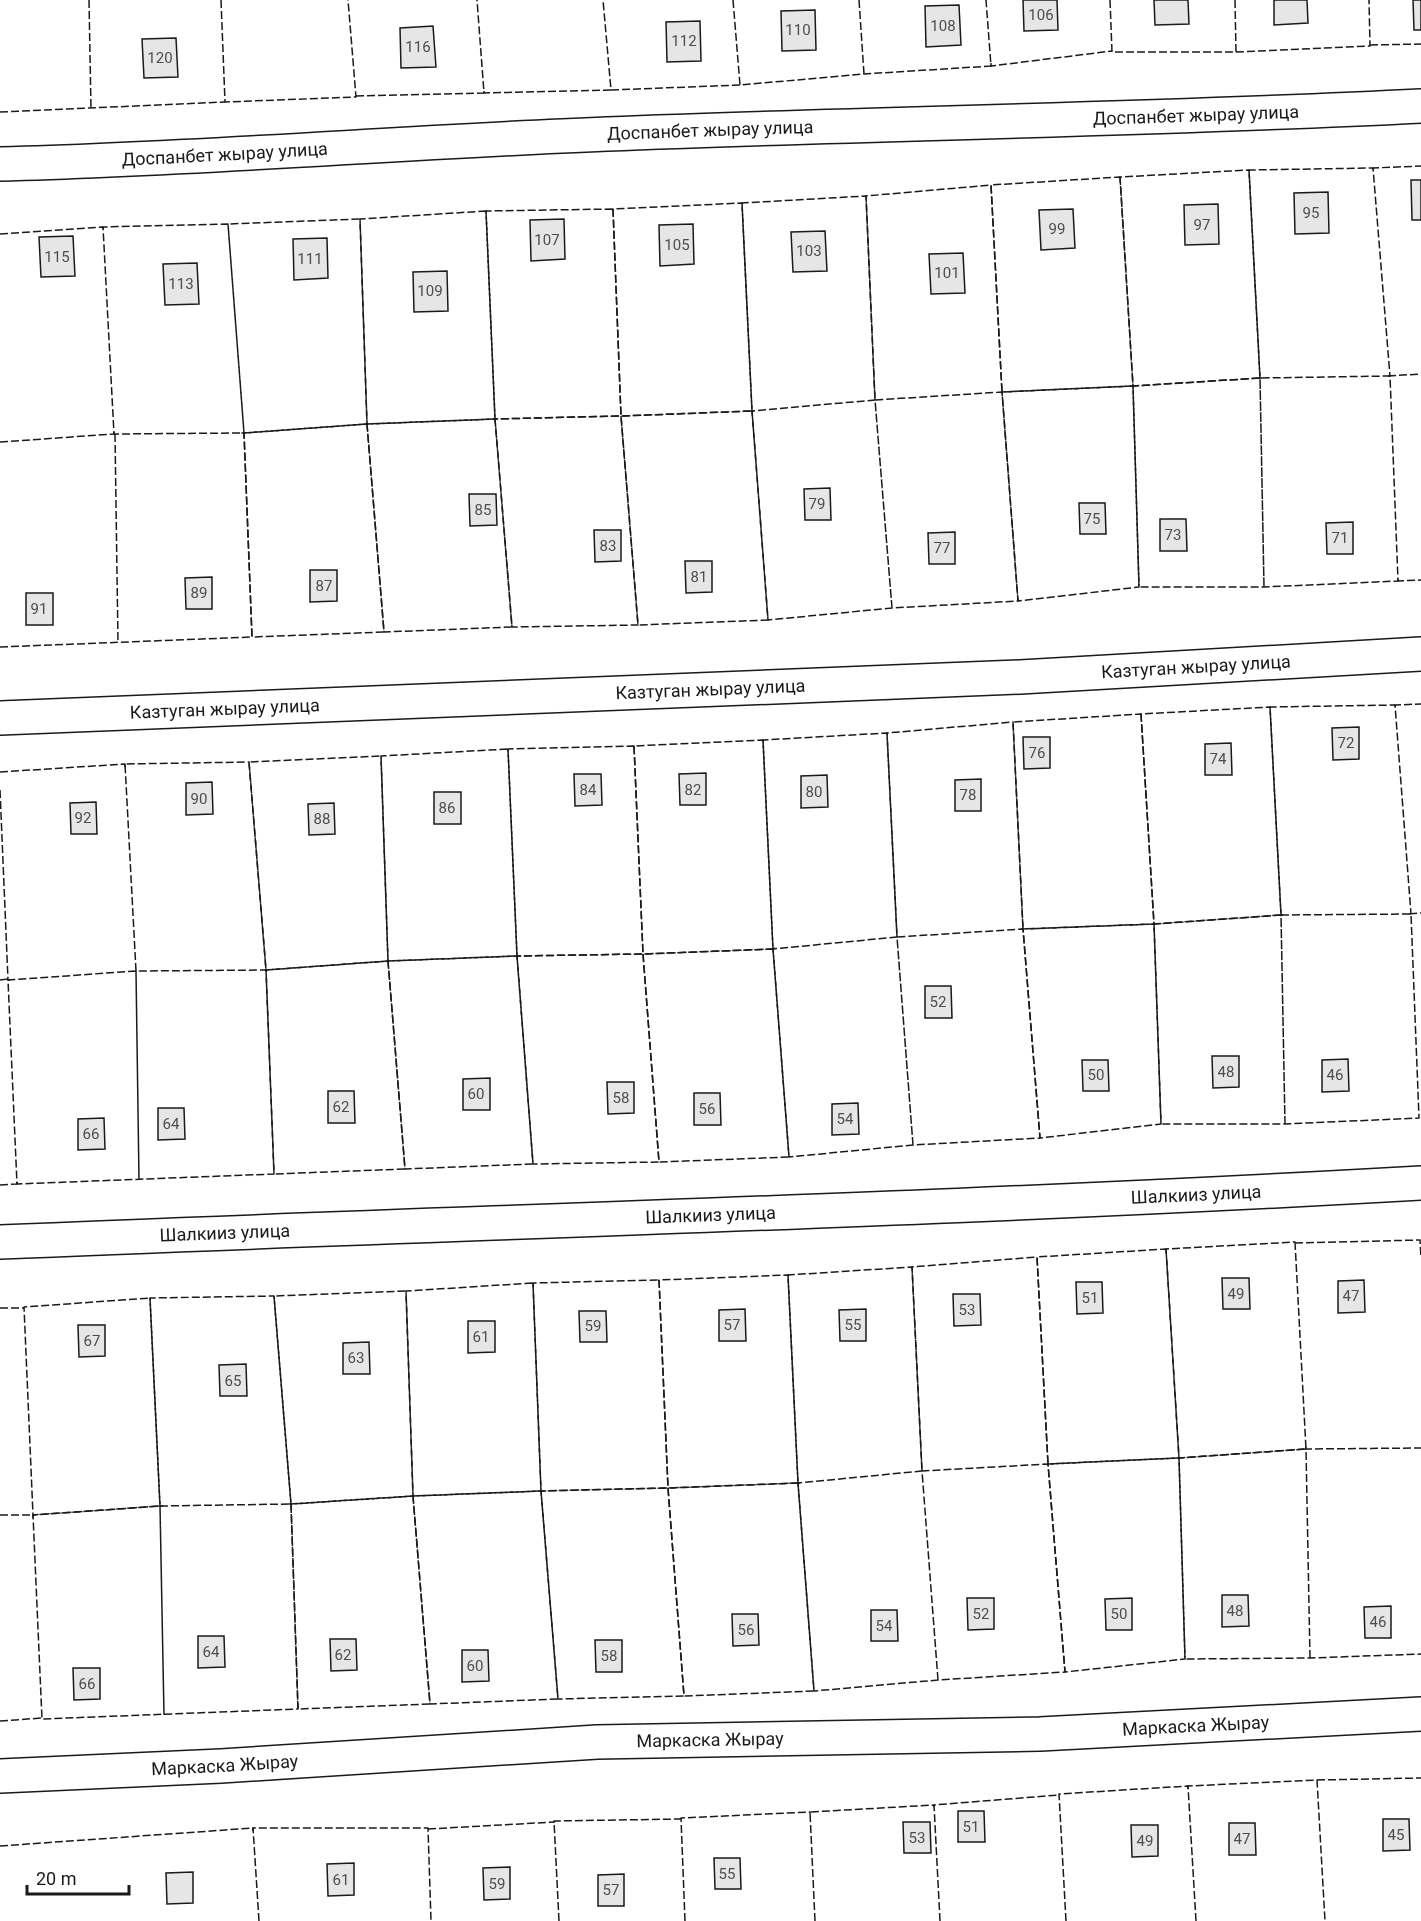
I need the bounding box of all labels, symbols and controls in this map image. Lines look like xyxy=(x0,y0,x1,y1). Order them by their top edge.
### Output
house number: 106 xyxy=(1028,6,1054,24)
house number: 108 xyxy=(930,17,956,35)
house number: 110 xyxy=(785,21,811,39)
house number: 112 xyxy=(671,32,697,50)
house number: 116 xyxy=(405,38,431,56)
house number: 120 xyxy=(147,49,173,67)
street label: Доспанбет жырау улица xyxy=(1092,101,1299,129)
street label: Доспанбет жырау улица xyxy=(607,116,814,144)
street label: Доспанбет жырау улица xyxy=(121,138,328,170)
house number: 95 xyxy=(1303,204,1319,222)
house number: 97 xyxy=(1194,216,1210,234)
house number: 99 xyxy=(1049,220,1065,238)
house number: 107 xyxy=(534,231,560,249)
house number: 105 xyxy=(664,236,690,254)
house number: 103 xyxy=(796,242,822,260)
house number: 115 xyxy=(44,248,70,266)
house number: 111 xyxy=(297,250,323,268)
house number: 101 xyxy=(934,264,960,282)
house number: 113 xyxy=(168,275,194,293)
house number: 109 xyxy=(417,282,443,300)
house number: 79 xyxy=(809,495,825,513)
house number: 85 xyxy=(475,501,491,519)
house number: 75 xyxy=(1084,510,1100,528)
house number: 73 xyxy=(1165,526,1181,544)
house number: 71 xyxy=(1332,529,1348,547)
house number: 83 xyxy=(600,537,616,555)
house number: 77 xyxy=(934,539,950,557)
house number: 81 xyxy=(691,568,707,586)
house number: 87 xyxy=(316,577,332,595)
house number: 89 xyxy=(191,584,207,602)
house number: 91 xyxy=(31,600,47,618)
street label: Казтуган жырау улица xyxy=(1100,650,1291,682)
street label: Казтуган жырау улица xyxy=(615,675,806,703)
street label: Казтуган жырау улица xyxy=(129,694,320,723)
house number: 72 xyxy=(1338,734,1354,752)
house number: 76 xyxy=(1029,744,1045,762)
house number: 74 xyxy=(1210,750,1227,768)
house number: 84 xyxy=(580,781,597,799)
house number: 82 xyxy=(685,781,701,799)
house number: 80 xyxy=(806,783,822,801)
house number: 78 xyxy=(960,786,976,804)
house number: 90 xyxy=(191,790,207,808)
house number: 86 xyxy=(439,799,455,817)
house number: 92 xyxy=(75,809,91,827)
house number: 88 xyxy=(314,810,330,828)
house number: 52 xyxy=(930,993,946,1011)
house number: 48 xyxy=(1218,1063,1234,1081)
house number: 50 xyxy=(1088,1066,1104,1084)
house number: 46 xyxy=(1327,1066,1343,1084)
house number: 60 xyxy=(468,1085,484,1103)
house number: 58 xyxy=(613,1089,629,1107)
house number: 62 xyxy=(333,1098,349,1116)
house number: 56 xyxy=(699,1100,715,1118)
house number: 54 xyxy=(837,1110,854,1128)
house number: 64 xyxy=(163,1115,180,1133)
house number: 66 xyxy=(83,1125,99,1143)
street label: Шалкииз улица xyxy=(1130,1181,1262,1208)
street label: Шалкииз улица xyxy=(645,1202,776,1228)
street label: Шалкииз улица xyxy=(159,1220,291,1246)
house number: 49 xyxy=(1228,1285,1244,1303)
house number: 47 xyxy=(1343,1287,1359,1305)
house number: 51 xyxy=(1082,1289,1098,1307)
house number: 53 xyxy=(959,1301,975,1319)
house number: 57 xyxy=(724,1316,740,1334)
house number: 55 xyxy=(845,1316,861,1334)
house number: 59 xyxy=(585,1317,601,1335)
house number: 61 xyxy=(473,1328,489,1346)
house number: 67 xyxy=(84,1332,100,1350)
house number: 63 xyxy=(348,1349,364,1367)
house number: 65 xyxy=(225,1372,241,1390)
house number: 48 xyxy=(1227,1602,1243,1620)
house number: 52 xyxy=(973,1605,989,1623)
house number: 50 xyxy=(1111,1605,1127,1623)
house number: 46 xyxy=(1370,1613,1386,1631)
house number: 54 xyxy=(876,1617,893,1635)
house number: 56 xyxy=(738,1621,754,1639)
house number: 64 xyxy=(203,1643,220,1661)
house number: 62 xyxy=(335,1646,351,1664)
house number: 58 xyxy=(601,1647,617,1665)
house number: 60 xyxy=(467,1657,483,1675)
house number: 66 xyxy=(79,1675,95,1693)
street label: Маркаска Жырау xyxy=(1122,1711,1270,1740)
street label: Маркаска Жырау xyxy=(636,1728,784,1751)
street label: Маркаска Жырау xyxy=(151,1750,299,1779)
house number: 51 xyxy=(963,1818,979,1836)
house number: 45 xyxy=(1388,1826,1404,1844)
house number: 53 xyxy=(909,1829,925,1847)
house number: 47 xyxy=(1234,1830,1250,1848)
house number: 49 xyxy=(1137,1832,1153,1850)
scale bar xyxy=(27,1858,129,1896)
house number: 55 xyxy=(719,1865,735,1883)
text: 20 m xyxy=(36,1868,76,1889)
house number: 61 xyxy=(333,1871,349,1889)
house number: 59 xyxy=(489,1875,505,1893)
house number: 57 xyxy=(603,1881,619,1899)

